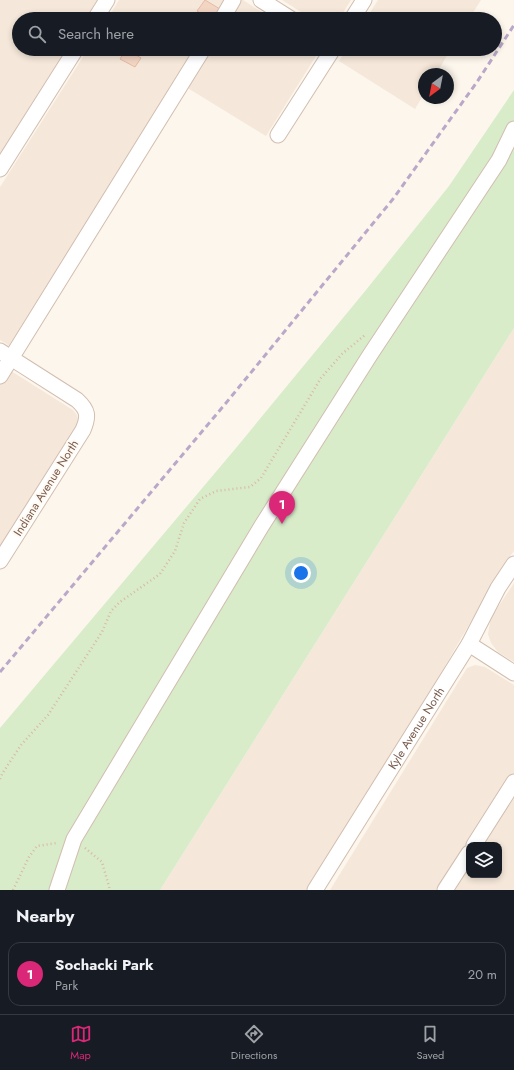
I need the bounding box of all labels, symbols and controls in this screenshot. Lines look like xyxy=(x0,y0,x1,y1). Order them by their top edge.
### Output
search box xyxy=(12,12,502,56)
icon: search xyxy=(26,23,48,45)
text: Search here xyxy=(58,23,134,45)
north arrow xyxy=(418,68,454,104)
street label: Indiana Avenue North xyxy=(9,436,83,540)
pin: 1 xyxy=(269,491,295,524)
your location xyxy=(291,563,311,583)
street label: Kyle Avenue North xyxy=(384,683,449,773)
map controls xyxy=(466,842,502,878)
button: layers xyxy=(466,842,502,878)
text: Nearby xyxy=(16,904,74,928)
text: Sochacki Park xyxy=(55,954,154,976)
text: 1 xyxy=(27,965,33,984)
text: 20 m xyxy=(468,965,497,984)
text: Park xyxy=(55,976,78,995)
tab: Map xyxy=(70,1023,92,1063)
tab: Directions xyxy=(231,1023,277,1063)
tab: Saved xyxy=(417,1023,444,1063)

